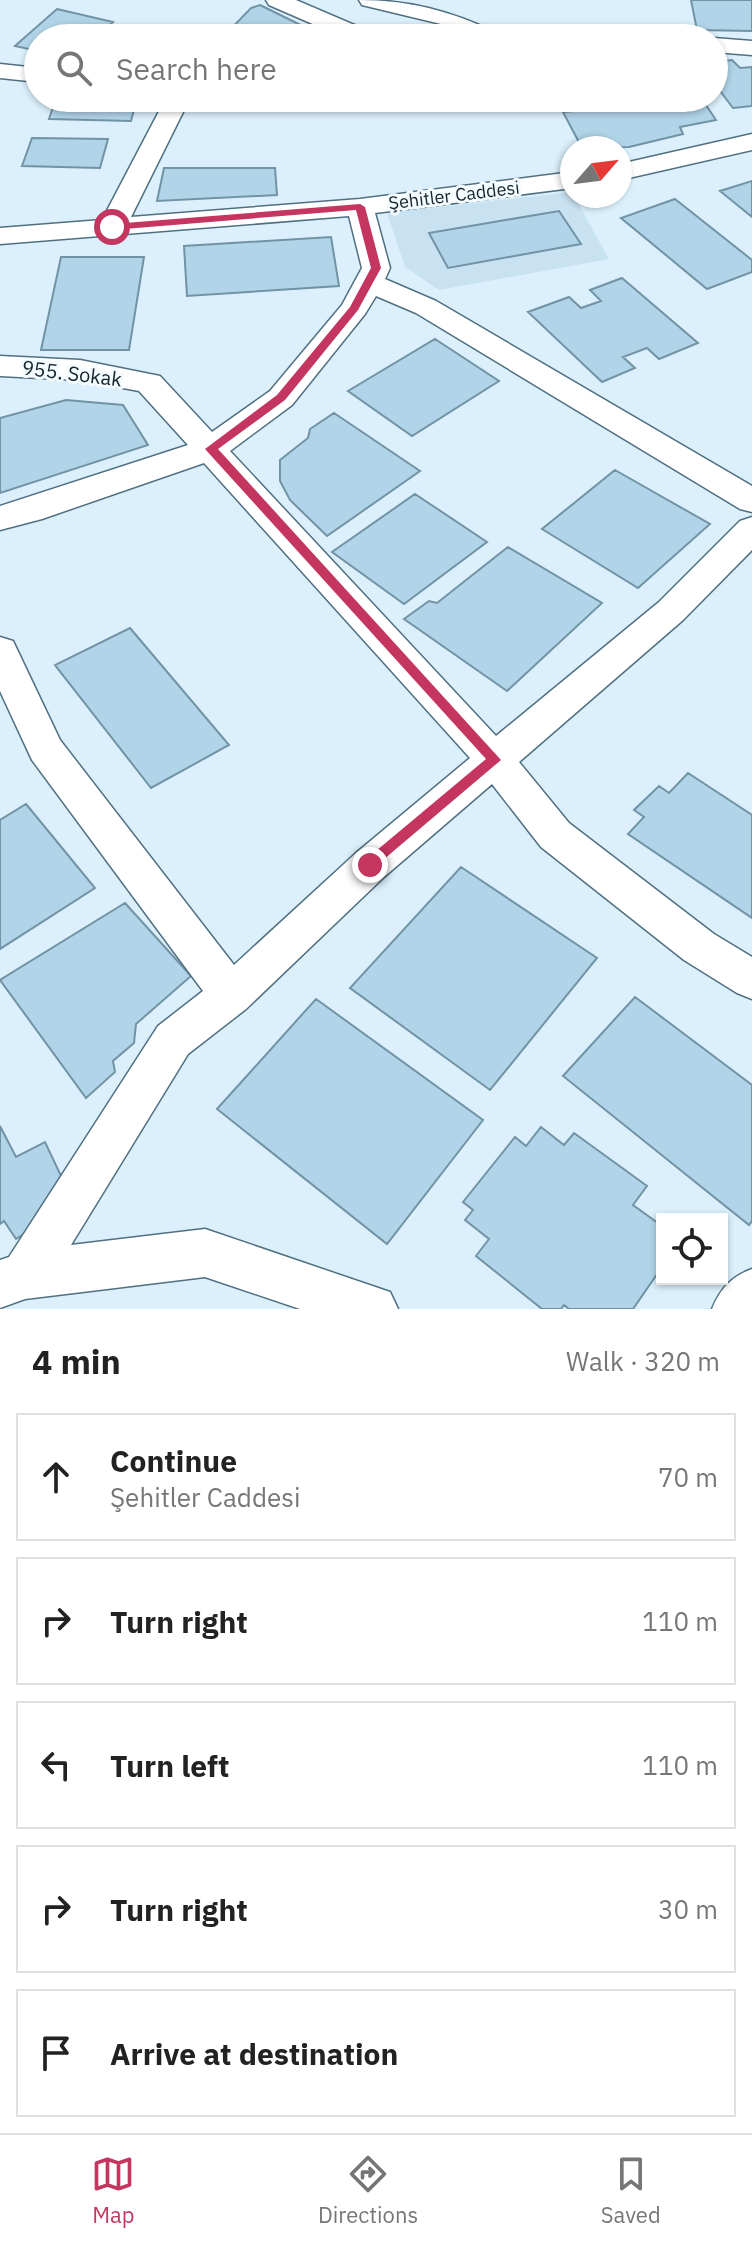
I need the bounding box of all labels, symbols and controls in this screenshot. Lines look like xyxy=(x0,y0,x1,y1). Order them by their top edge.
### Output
search box xyxy=(24,24,728,112)
icon: search xyxy=(52,46,96,90)
text: Search here xyxy=(116,49,277,88)
north arrow xyxy=(560,136,632,208)
street label: Şehitler Caddesi xyxy=(387,176,521,214)
route start xyxy=(94,209,130,245)
street label: 955. Sokak xyxy=(20,353,124,393)
route end xyxy=(352,847,388,883)
map controls xyxy=(656,1213,728,1285)
button: locate xyxy=(656,1213,728,1285)
text: 4 min xyxy=(32,1339,121,1383)
text: Walk · 320 m xyxy=(566,1344,720,1378)
text: Continue xyxy=(110,1441,237,1480)
icon: ahead xyxy=(34,1455,78,1499)
text: 70 m xyxy=(658,1460,718,1494)
text: Şehitler Caddesi xyxy=(110,1480,300,1514)
icon: right xyxy=(34,1599,78,1643)
text: Turn right xyxy=(110,1602,248,1641)
text: 110 m xyxy=(642,1604,718,1638)
icon: left xyxy=(34,1743,78,1787)
text: Turn left xyxy=(110,1746,229,1785)
text: 110 m xyxy=(642,1748,718,1782)
icon: right xyxy=(34,1887,78,1931)
text: Turn right xyxy=(110,1890,248,1929)
text: 30 m xyxy=(658,1892,718,1926)
icon: arrive xyxy=(34,2031,78,2075)
text: Arrive at destination xyxy=(110,2034,398,2073)
tab: Map xyxy=(91,2152,135,2229)
tab: Directions xyxy=(318,2152,418,2229)
tab: Saved xyxy=(601,2152,661,2229)

